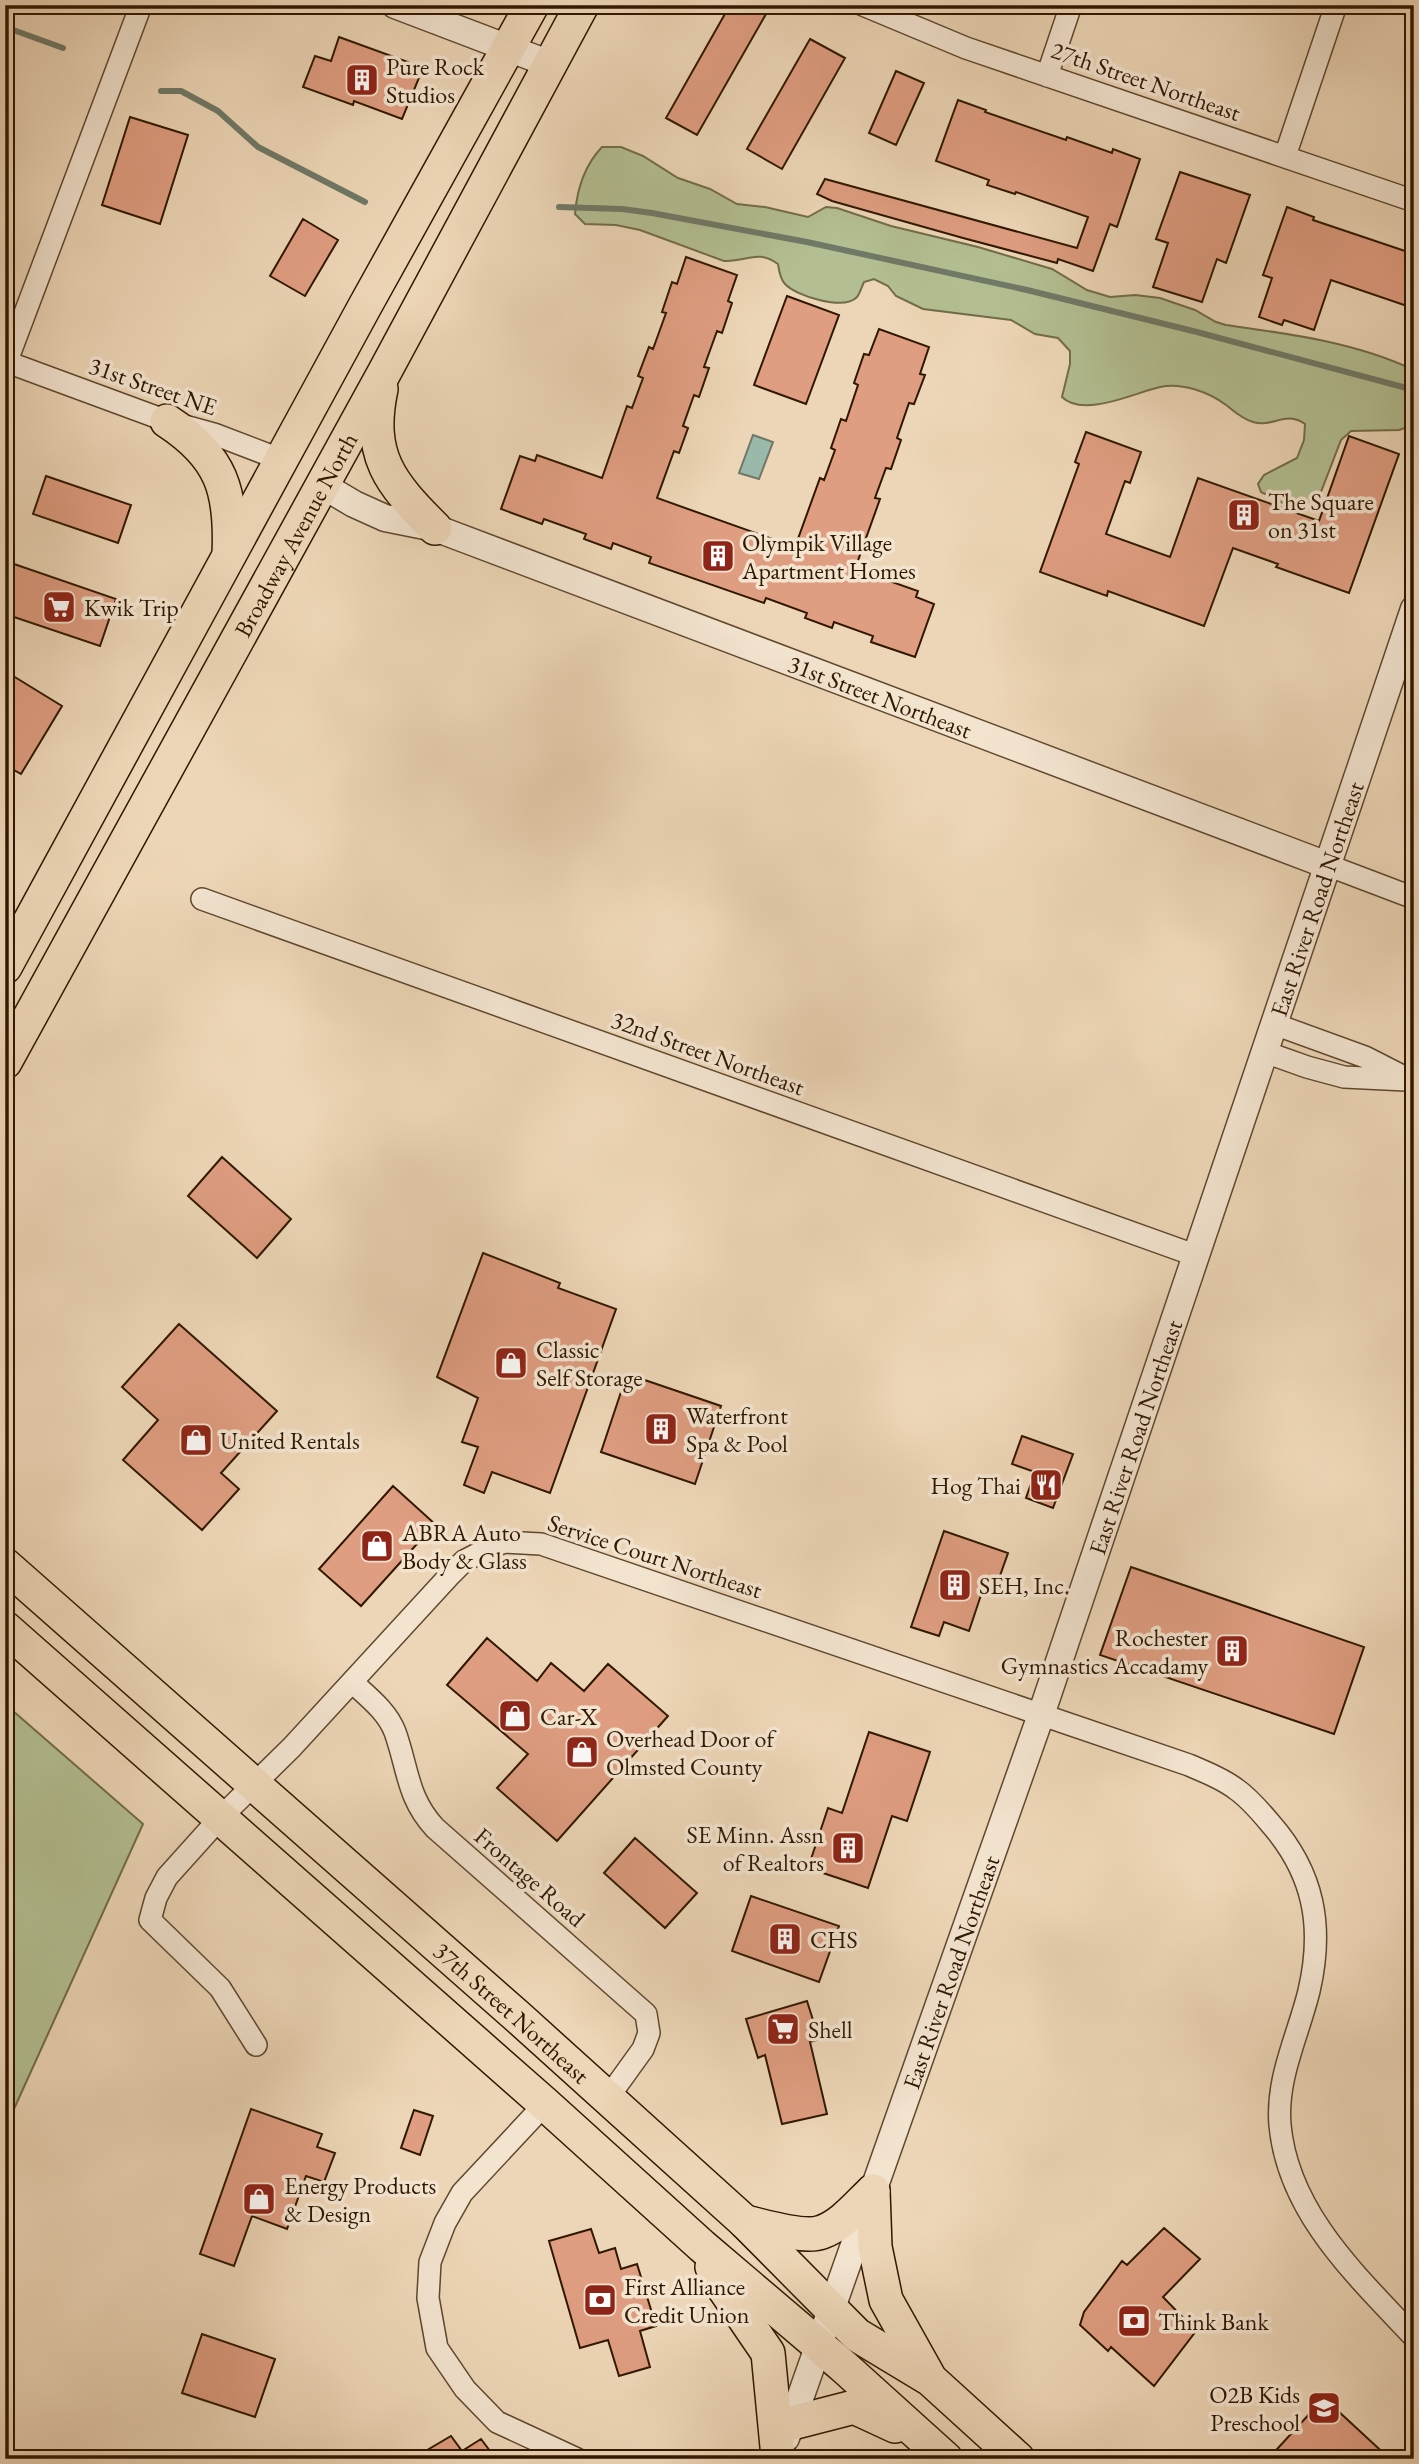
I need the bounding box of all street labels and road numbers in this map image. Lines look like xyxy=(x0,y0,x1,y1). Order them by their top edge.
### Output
street label: 27th Street Northeast xyxy=(1047,34,1245,128)
street label: 31st Street NE xyxy=(85,350,221,422)
street label: Broadway Avenue North xyxy=(226,427,364,642)
street label: 31st Street Northeast xyxy=(784,647,977,745)
street label: East River Road Northeast xyxy=(1262,777,1370,1020)
street label: 32nd Street Northeast xyxy=(607,1004,809,1102)
street label: East River Road Northeast xyxy=(1081,1315,1189,1559)
street label: Service Court Northeast xyxy=(544,1507,766,1605)
street label: Frontage Road xyxy=(468,1820,592,1934)
street label: East River Road Northeast xyxy=(895,1851,1006,2093)
street label: 37th Street Northeast xyxy=(427,1935,597,2090)

